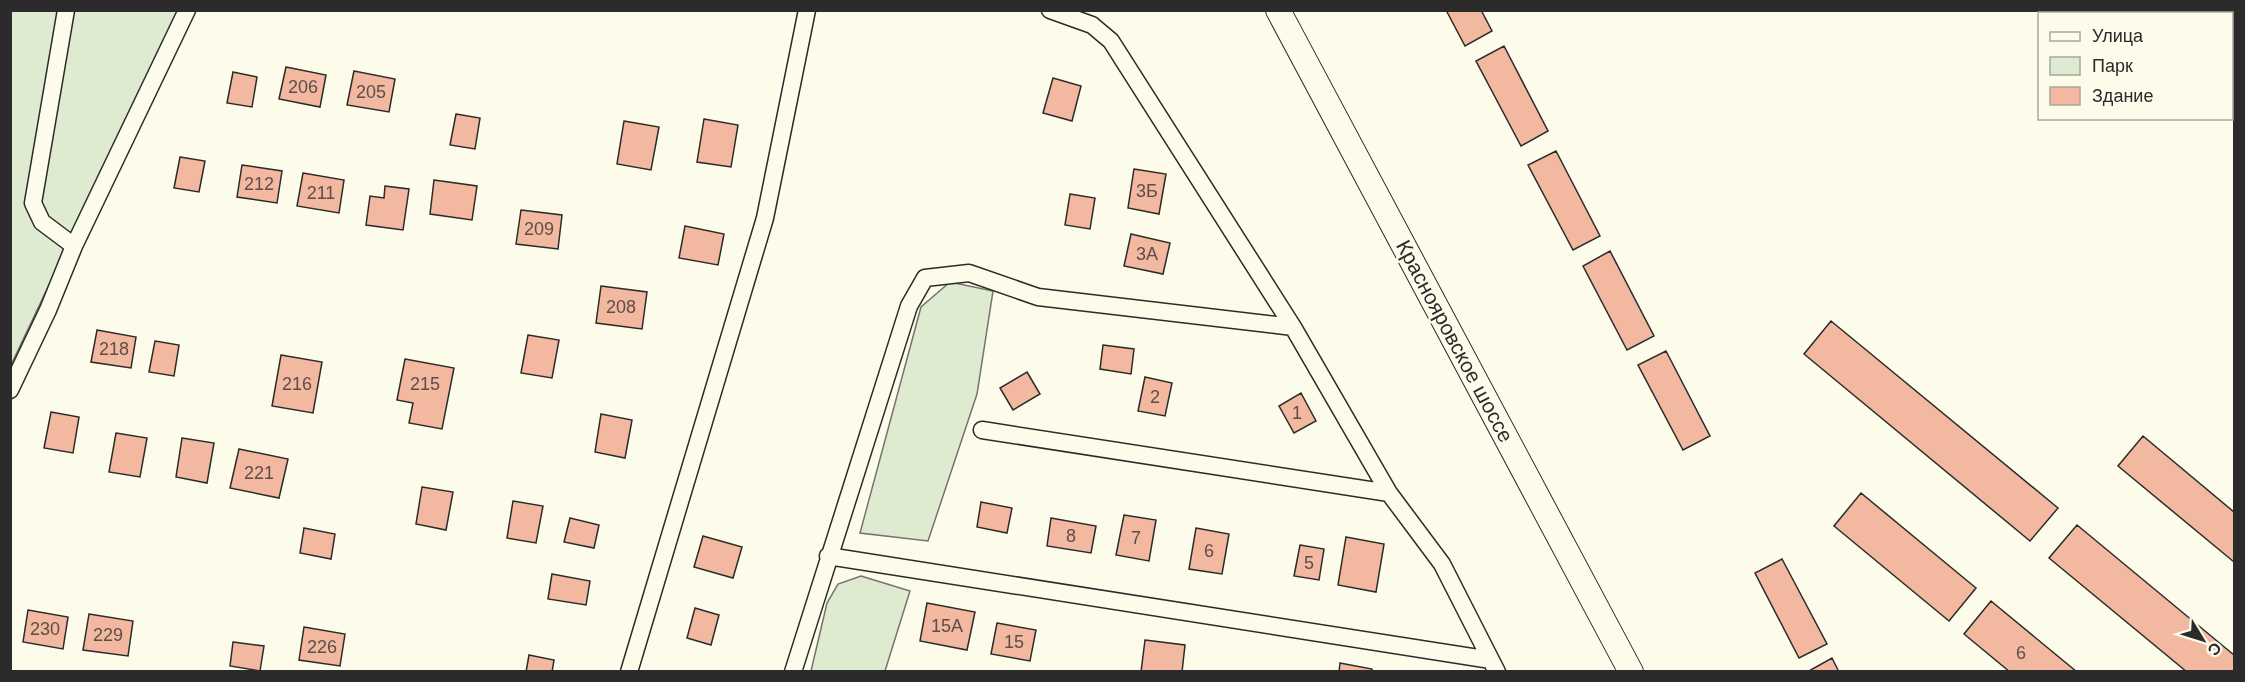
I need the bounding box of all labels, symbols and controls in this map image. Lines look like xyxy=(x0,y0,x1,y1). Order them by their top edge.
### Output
legend xyxy=(2038,12,2233,120)
text: Улица xyxy=(2092,26,2144,46)
text: Парк xyxy=(2092,56,2133,76)
house number: 206 xyxy=(288,77,318,97)
house number: 205 xyxy=(356,82,386,102)
text: Здание xyxy=(2092,86,2153,106)
house number: 212 xyxy=(244,174,274,194)
house number: 3Б xyxy=(1136,181,1158,201)
house number: 211 xyxy=(307,183,335,203)
house number: 209 xyxy=(524,219,554,239)
street label: Краснояровское шоссе xyxy=(1392,236,1518,446)
house number: 3А xyxy=(1136,244,1158,264)
house number: 208 xyxy=(606,297,636,317)
house number: 218 xyxy=(99,339,129,359)
house number: 216 xyxy=(282,374,312,394)
house number: 215 xyxy=(410,374,440,394)
house number: 2 xyxy=(1150,387,1160,407)
house number: 1 xyxy=(1292,403,1302,423)
house number: 221 xyxy=(244,463,274,483)
house number: 8 xyxy=(1066,526,1076,546)
house number: 7 xyxy=(1131,528,1141,548)
house number: 6 xyxy=(1204,541,1214,561)
house number: 5 xyxy=(1304,553,1314,573)
north arrow xyxy=(2173,610,2233,670)
house number: 15А xyxy=(931,616,963,636)
house number: 230 xyxy=(30,619,60,639)
house number: 229 xyxy=(93,625,123,645)
house number: 15 xyxy=(1004,632,1024,652)
house number: 226 xyxy=(307,637,337,657)
text: С xyxy=(2204,639,2225,659)
house number: 6 xyxy=(2016,643,2026,663)

